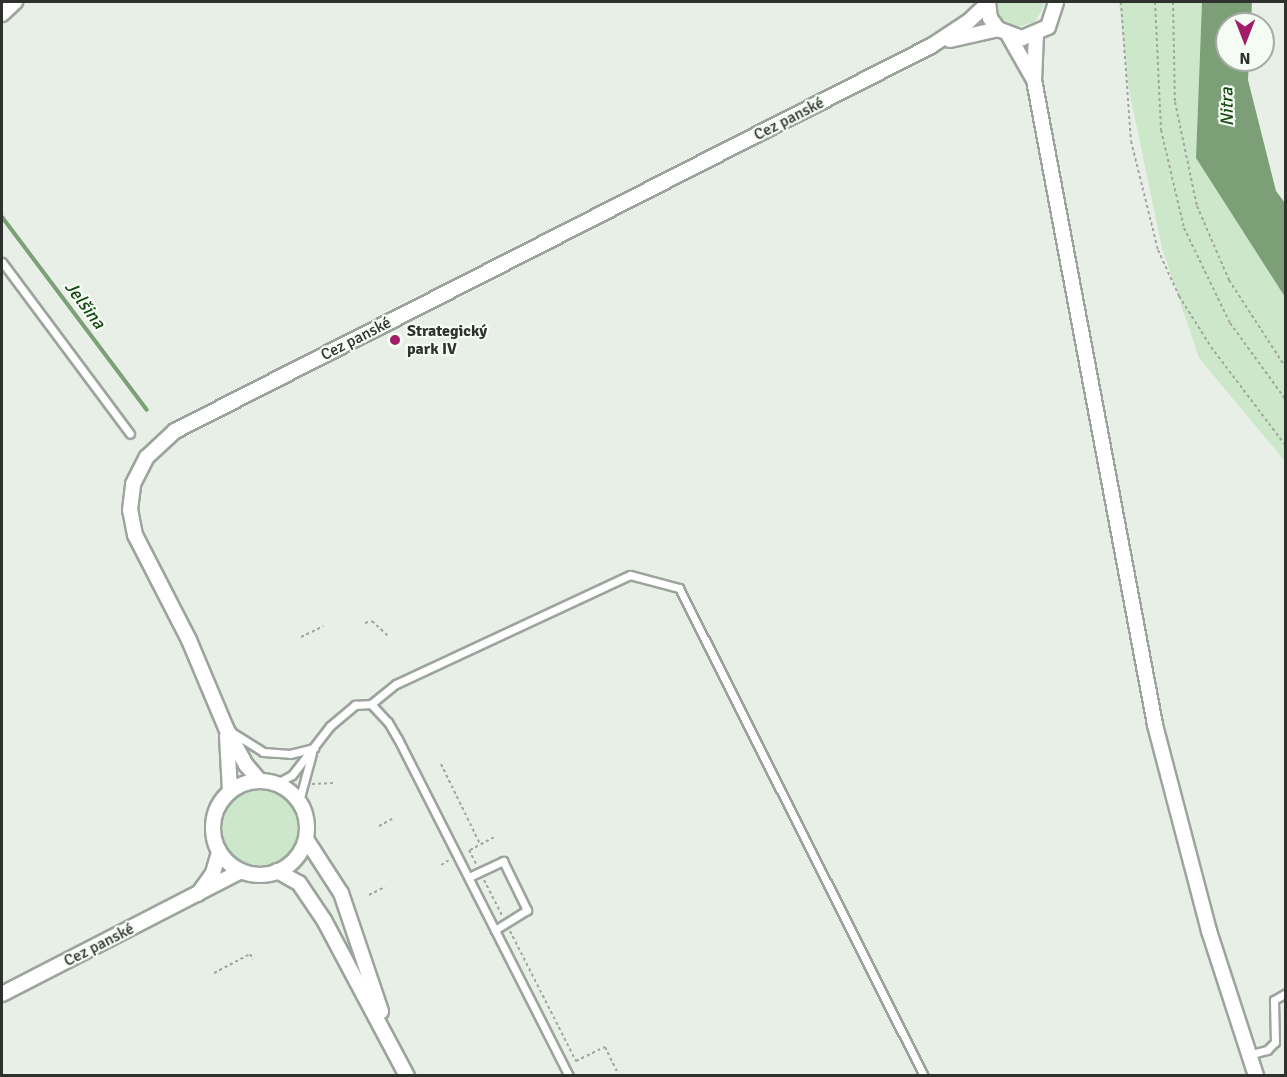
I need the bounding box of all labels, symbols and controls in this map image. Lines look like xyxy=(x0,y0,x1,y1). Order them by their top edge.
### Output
north arrow xyxy=(1215,12,1275,72)
text: N xyxy=(1239,48,1251,68)
water label: Nitra xyxy=(1216,87,1238,127)
street label: Cez panské xyxy=(751,93,827,145)
water label: Jelšina xyxy=(60,277,110,333)
street label: Cez panské xyxy=(318,313,394,365)
place label: Strategický park IV xyxy=(407,321,487,359)
marker: Strategický park IV xyxy=(388,333,402,347)
street label: Cez panské xyxy=(61,919,137,971)

